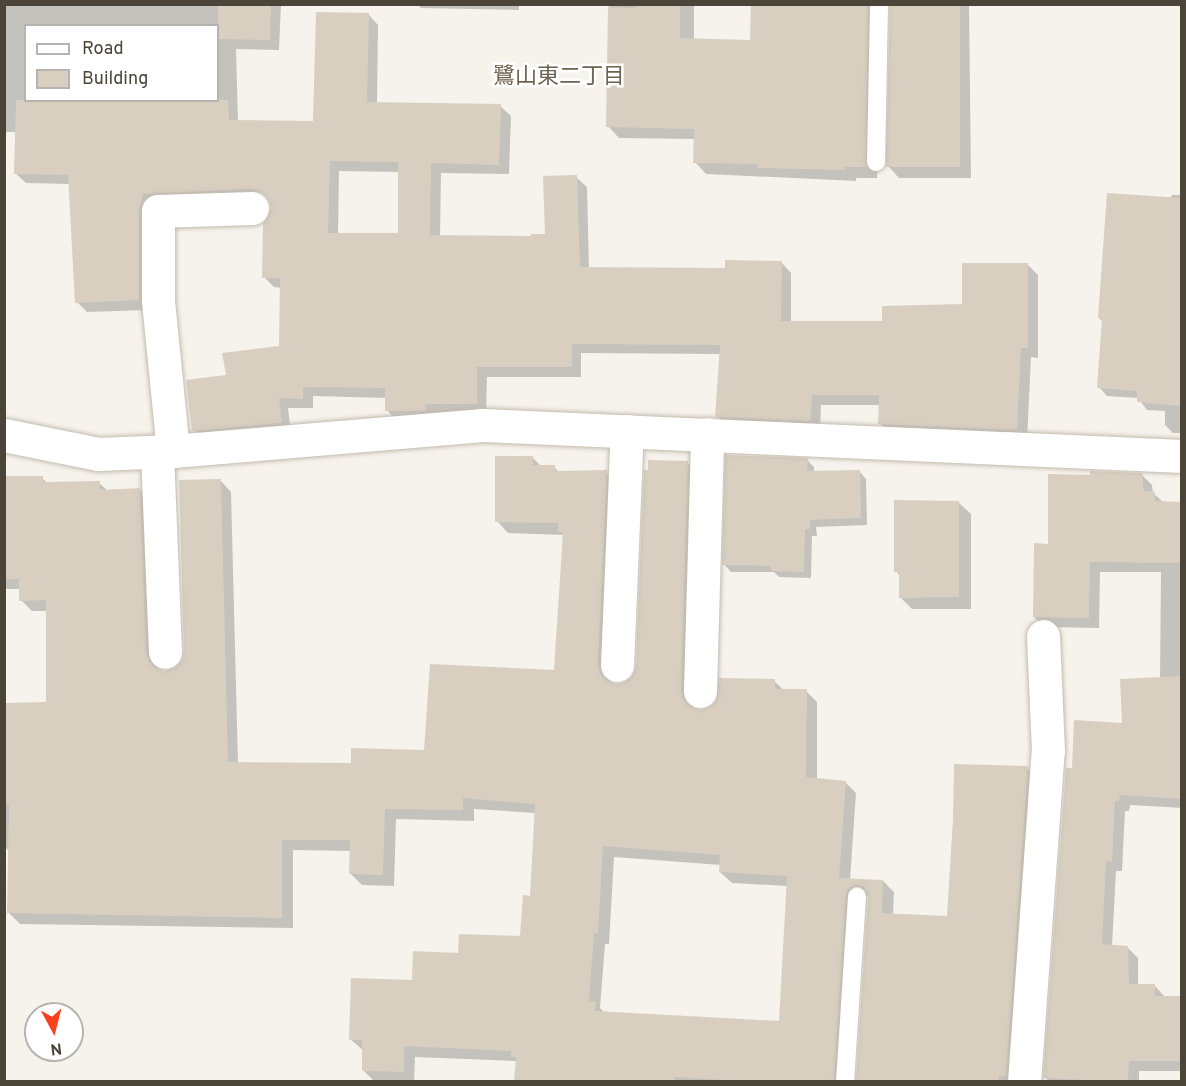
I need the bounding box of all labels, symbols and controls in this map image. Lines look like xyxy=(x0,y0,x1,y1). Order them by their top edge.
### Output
legend xyxy=(24,24,219,102)
text: Road xyxy=(82,38,124,61)
district label: 鷺山東二丁目 xyxy=(493,65,625,91)
text: Building xyxy=(82,68,148,91)
north arrow xyxy=(24,1002,84,1062)
text: N xyxy=(49,1037,63,1059)

